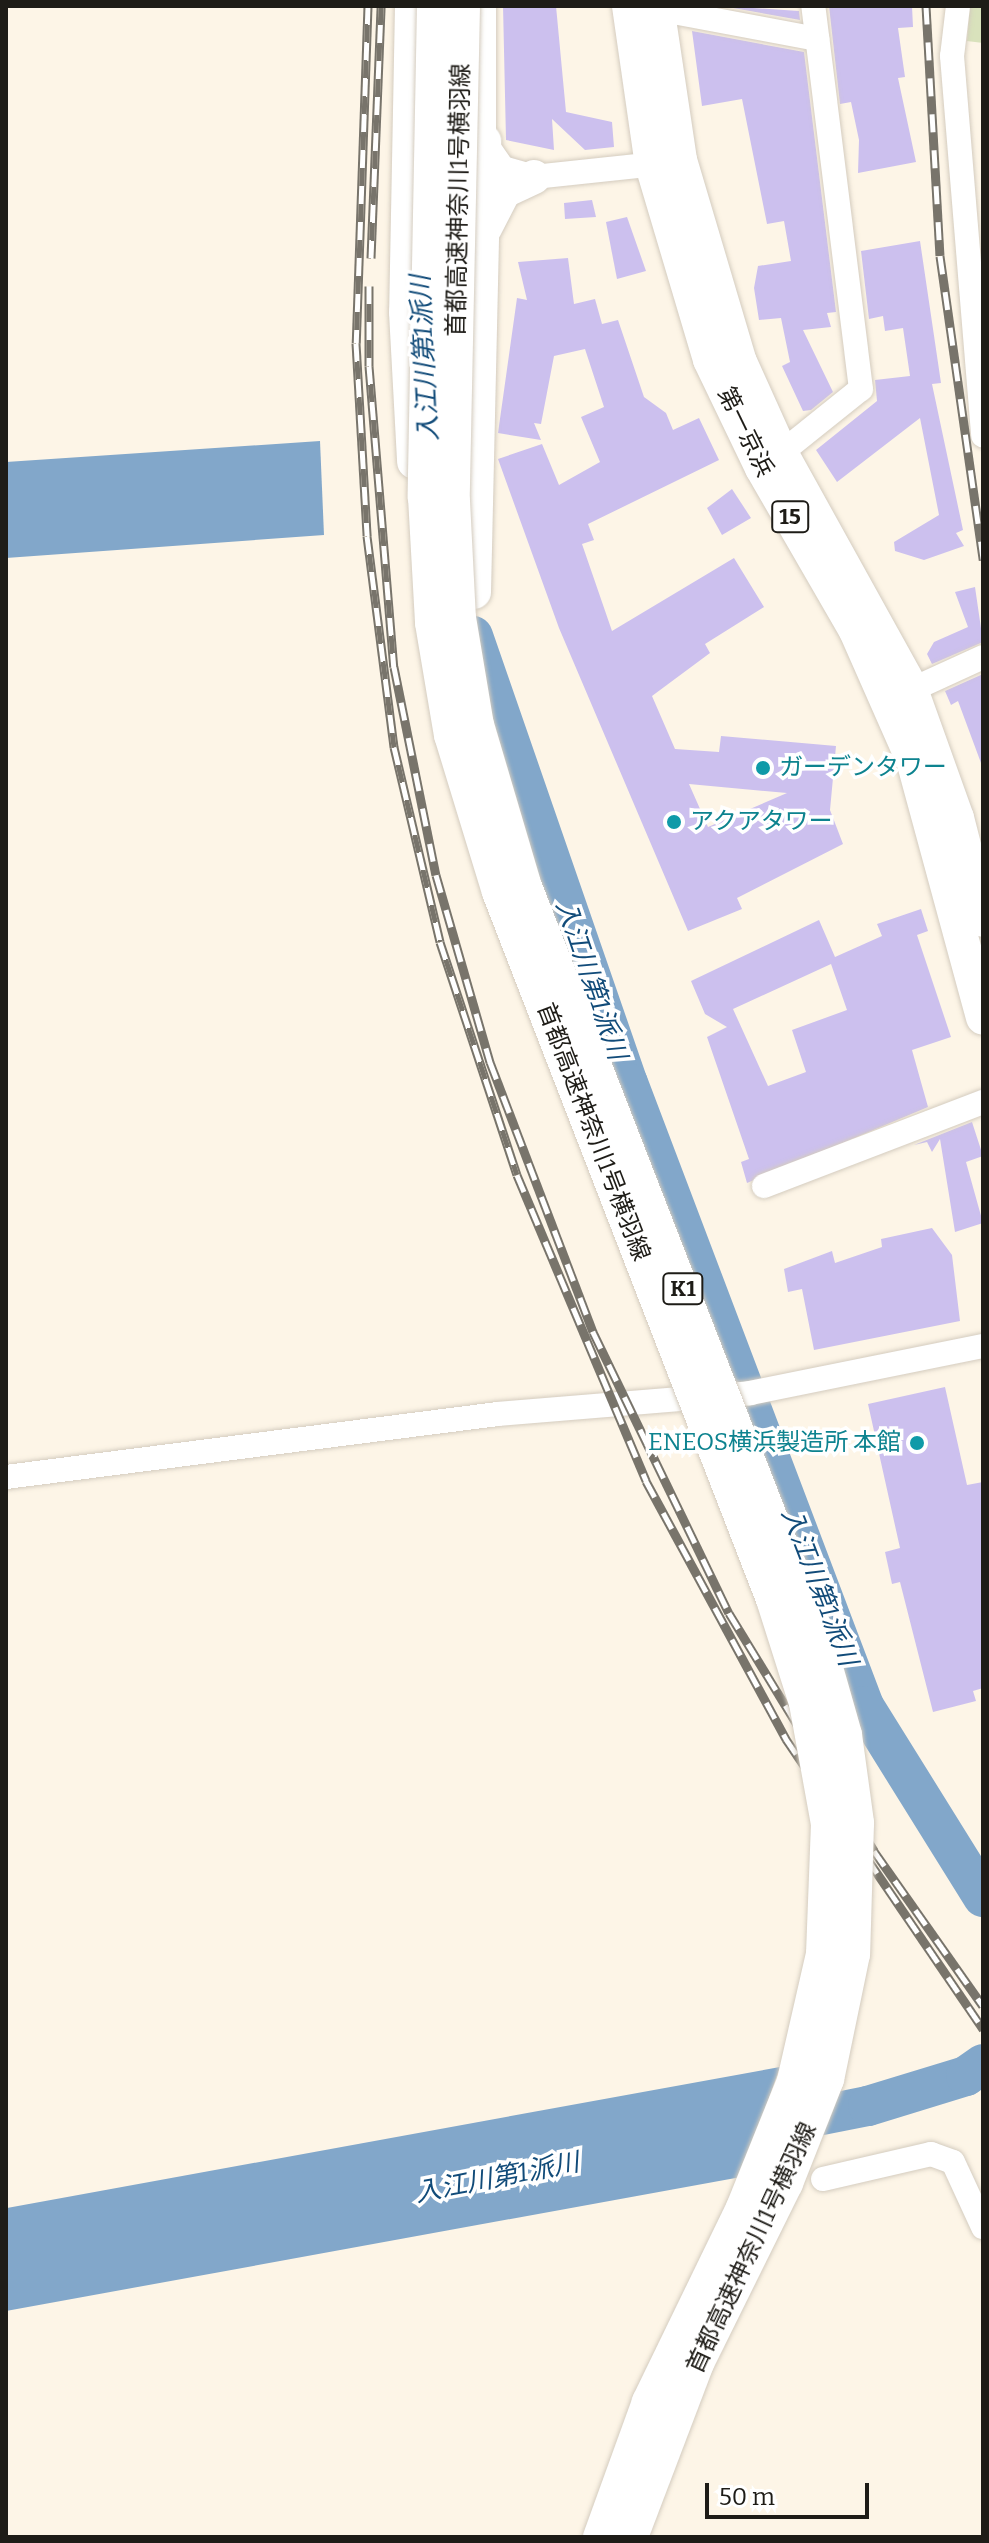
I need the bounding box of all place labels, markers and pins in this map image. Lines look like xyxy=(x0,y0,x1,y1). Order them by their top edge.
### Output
place label: ガーデンタワー xyxy=(779,754,947,782)
marker: ガーデンタワー xyxy=(754,759,772,777)
place label: アクアタワー xyxy=(690,808,834,836)
marker: アクアタワー xyxy=(665,813,683,831)
place label: ENEOS横浜製造所 本館 xyxy=(648,1429,901,1457)
marker: ENEOS横浜製造所 本館 xyxy=(908,1434,926,1452)

